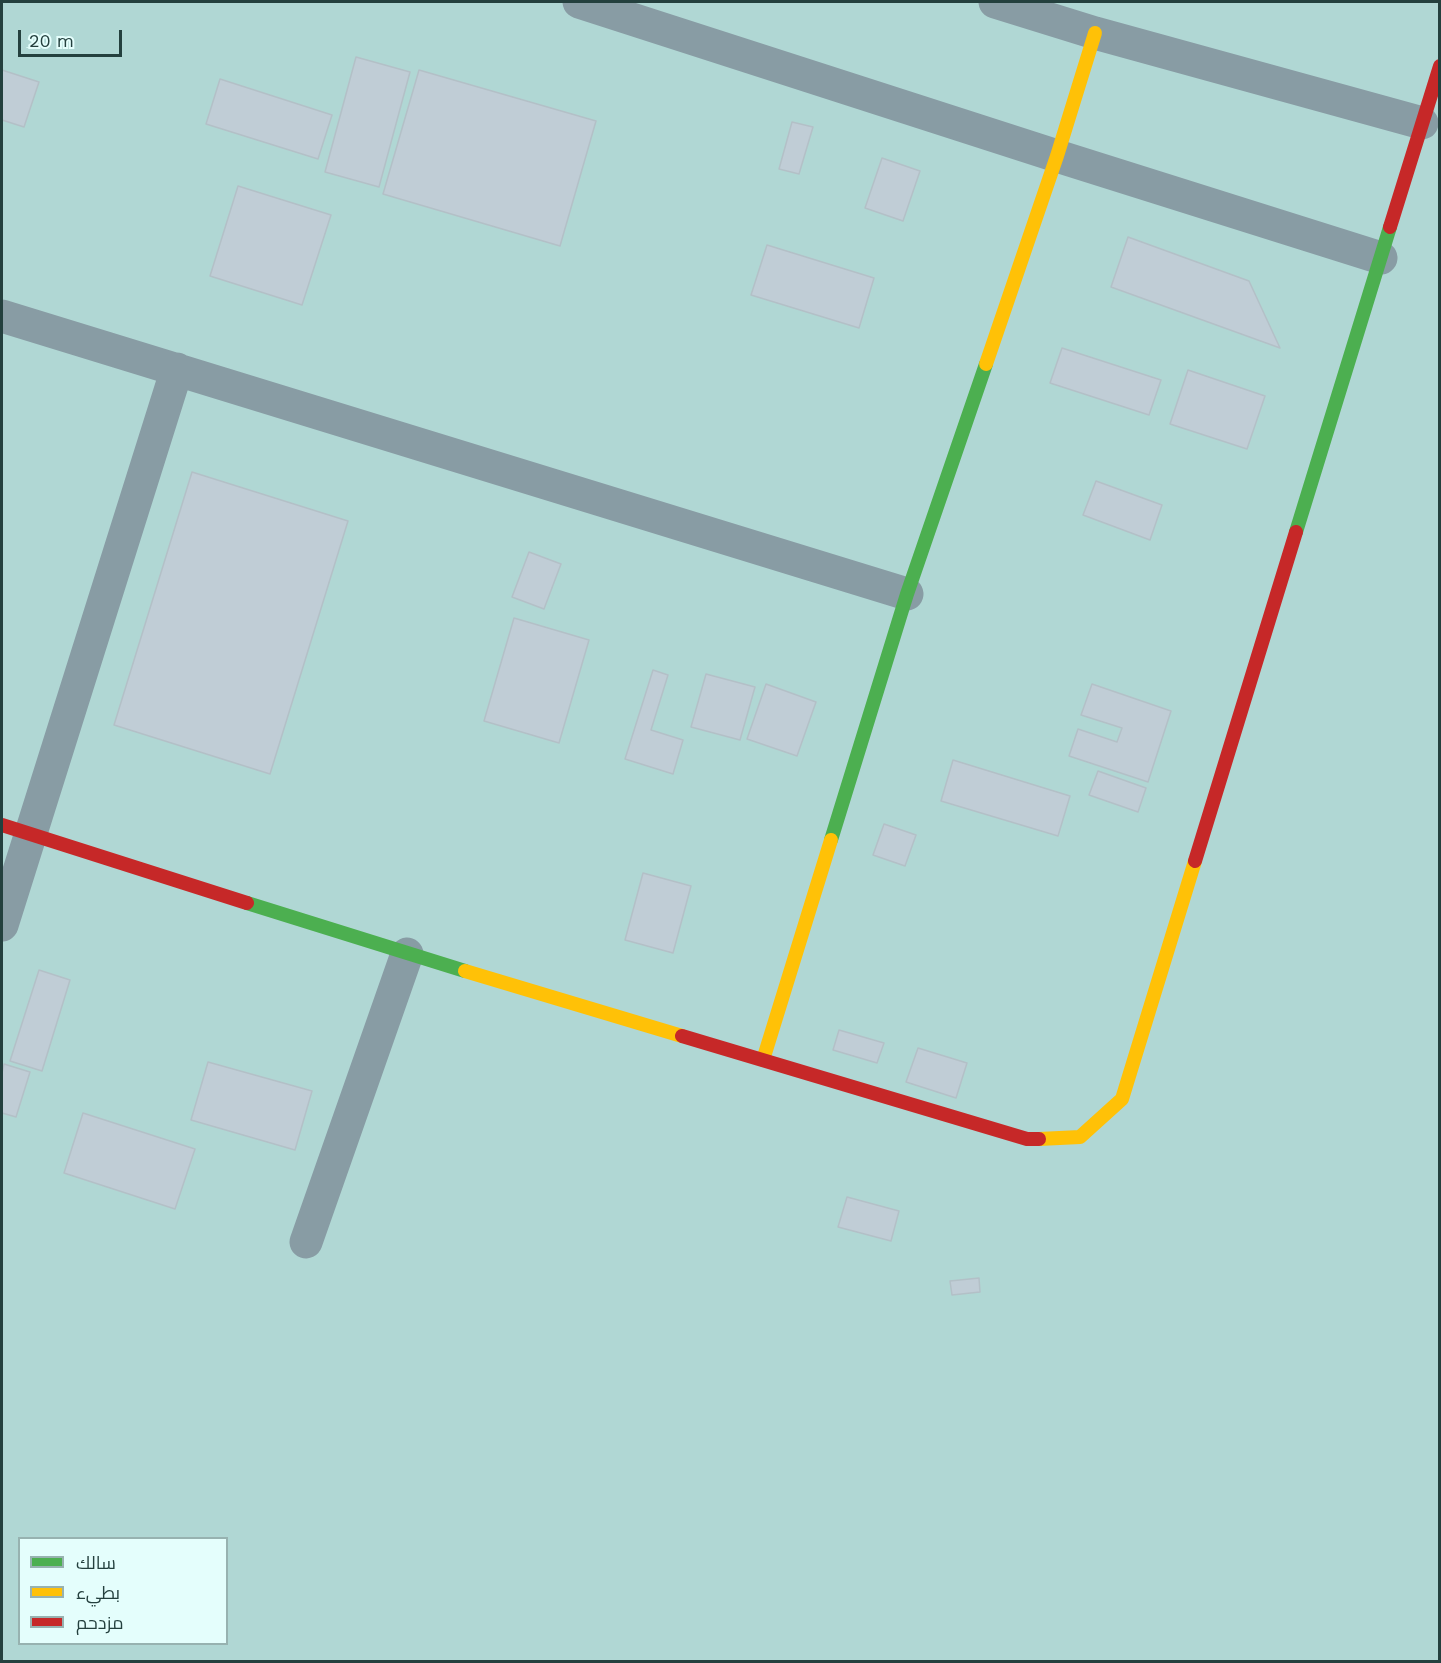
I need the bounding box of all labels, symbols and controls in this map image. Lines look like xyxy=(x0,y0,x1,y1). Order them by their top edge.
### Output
scale bar xyxy=(21,18,124,56)
text: 20 m xyxy=(29,30,74,51)
legend xyxy=(18,1537,228,1645)
text: سالك xyxy=(76,1552,116,1573)
text: بطيء xyxy=(76,1582,120,1603)
text: مزدحم xyxy=(76,1612,124,1633)

